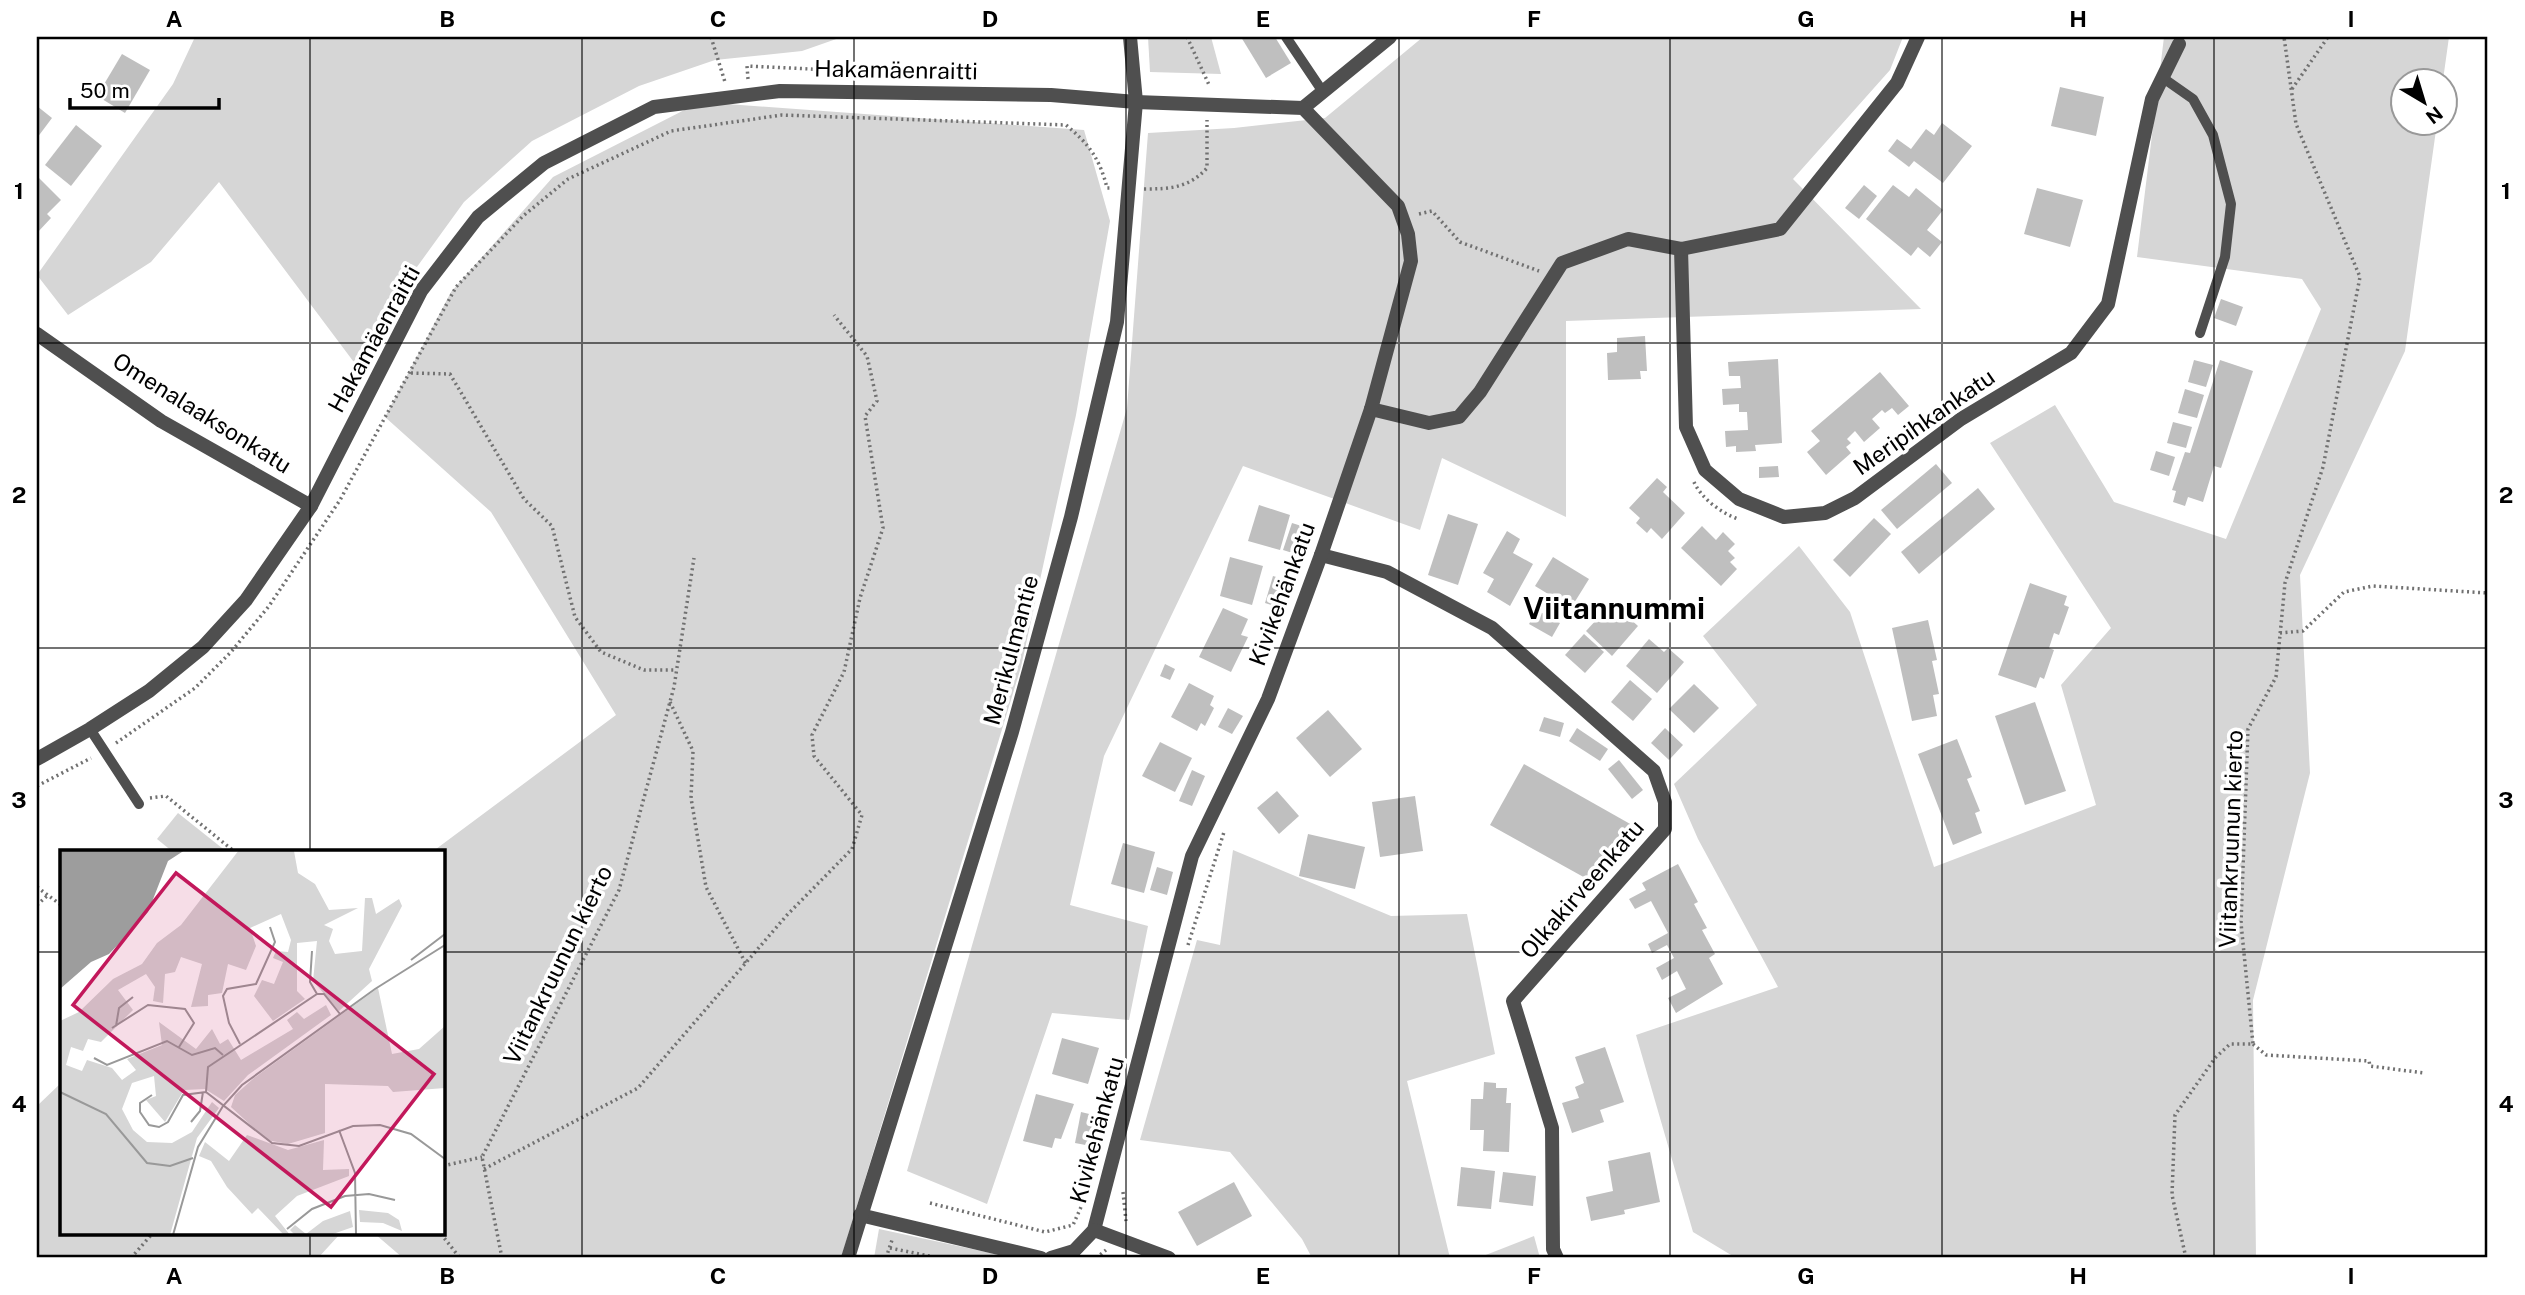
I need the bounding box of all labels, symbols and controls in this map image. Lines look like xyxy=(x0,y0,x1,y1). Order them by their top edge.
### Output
text: A xyxy=(166,5,183,32)
text: B xyxy=(439,5,455,32)
text: C xyxy=(710,5,726,32)
text: D xyxy=(982,5,998,32)
text: E xyxy=(1256,5,1270,32)
text: F xyxy=(1527,5,1541,32)
text: G xyxy=(1797,5,1815,32)
text: H xyxy=(2069,5,2087,32)
text: I xyxy=(2347,5,2355,32)
street label: Hakamäenraitti xyxy=(814,55,978,84)
scale bar xyxy=(70,66,219,110)
north arrow xyxy=(2388,66,2458,136)
text: 50 m xyxy=(80,78,130,103)
text: N xyxy=(2422,102,2447,129)
text: 1 xyxy=(14,177,24,204)
text: 1 xyxy=(2501,177,2511,204)
street label: Hakamäenraitti xyxy=(322,261,425,417)
street label: Omenalaaksonkatu xyxy=(108,347,297,478)
street label: Meripihkankatu xyxy=(1848,363,2000,480)
text: 2 xyxy=(12,481,26,508)
text: 2 xyxy=(2499,481,2513,508)
street label: Kivikehänkatu xyxy=(1243,519,1320,669)
street label: Merikulmantie xyxy=(978,572,1044,728)
district label: Viitannummi xyxy=(1523,590,1705,626)
street label: Viitankruunun kierto xyxy=(2213,729,2248,948)
text: 3 xyxy=(11,786,27,813)
text: 3 xyxy=(2498,786,2514,813)
street label: Olkakirveenkatu xyxy=(1514,814,1649,963)
inset map xyxy=(60,850,444,1236)
street label: Viitankruunun kierto xyxy=(498,861,618,1069)
street label: Kivikehänkatu xyxy=(1064,1054,1129,1206)
text: 4 xyxy=(11,1090,27,1117)
text: 4 xyxy=(2498,1090,2514,1117)
text: A xyxy=(166,1262,183,1289)
text: B xyxy=(439,1262,455,1289)
text: C xyxy=(710,1262,726,1289)
text: D xyxy=(982,1262,998,1289)
text: E xyxy=(1256,1262,1270,1289)
text: F xyxy=(1527,1262,1541,1289)
text: G xyxy=(1797,1262,1815,1289)
text: H xyxy=(2069,1262,2087,1289)
text: I xyxy=(2347,1262,2355,1289)

